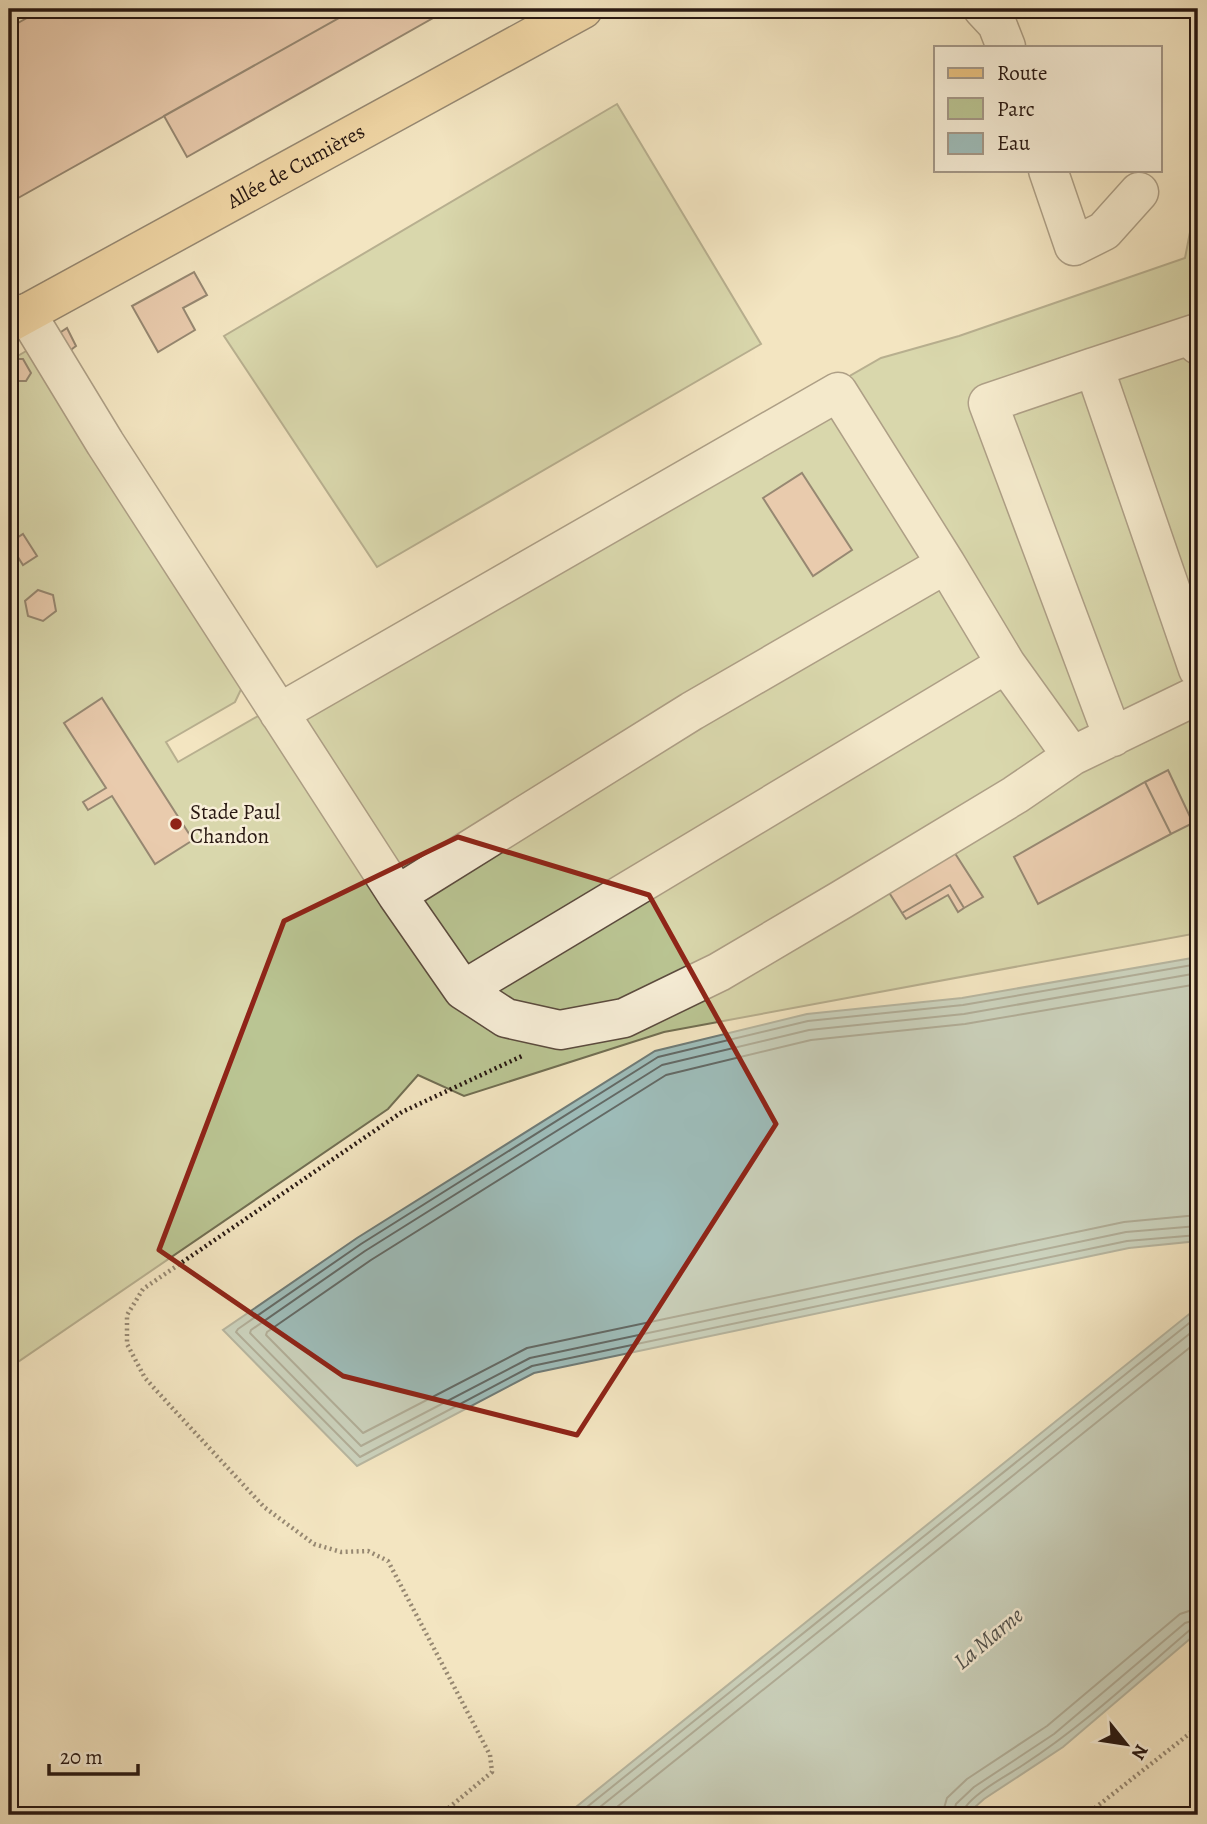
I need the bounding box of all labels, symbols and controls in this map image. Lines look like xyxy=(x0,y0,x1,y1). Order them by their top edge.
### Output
legend xyxy=(934,46,1162,172)
text: Route xyxy=(997,59,1047,87)
text: Parc xyxy=(997,95,1035,123)
street label: Allée de Cumières xyxy=(221,117,370,216)
text: Eau xyxy=(997,129,1031,157)
place label: Stade Paul Chandon xyxy=(190,798,280,850)
marker: Stade Paul Chandon xyxy=(168,816,184,832)
water label: La Marne xyxy=(947,1600,1030,1677)
north arrow xyxy=(1092,1708,1162,1778)
scale bar xyxy=(49,1733,138,1777)
text: N xyxy=(1125,1740,1155,1765)
text: 20 m xyxy=(60,1743,103,1771)

